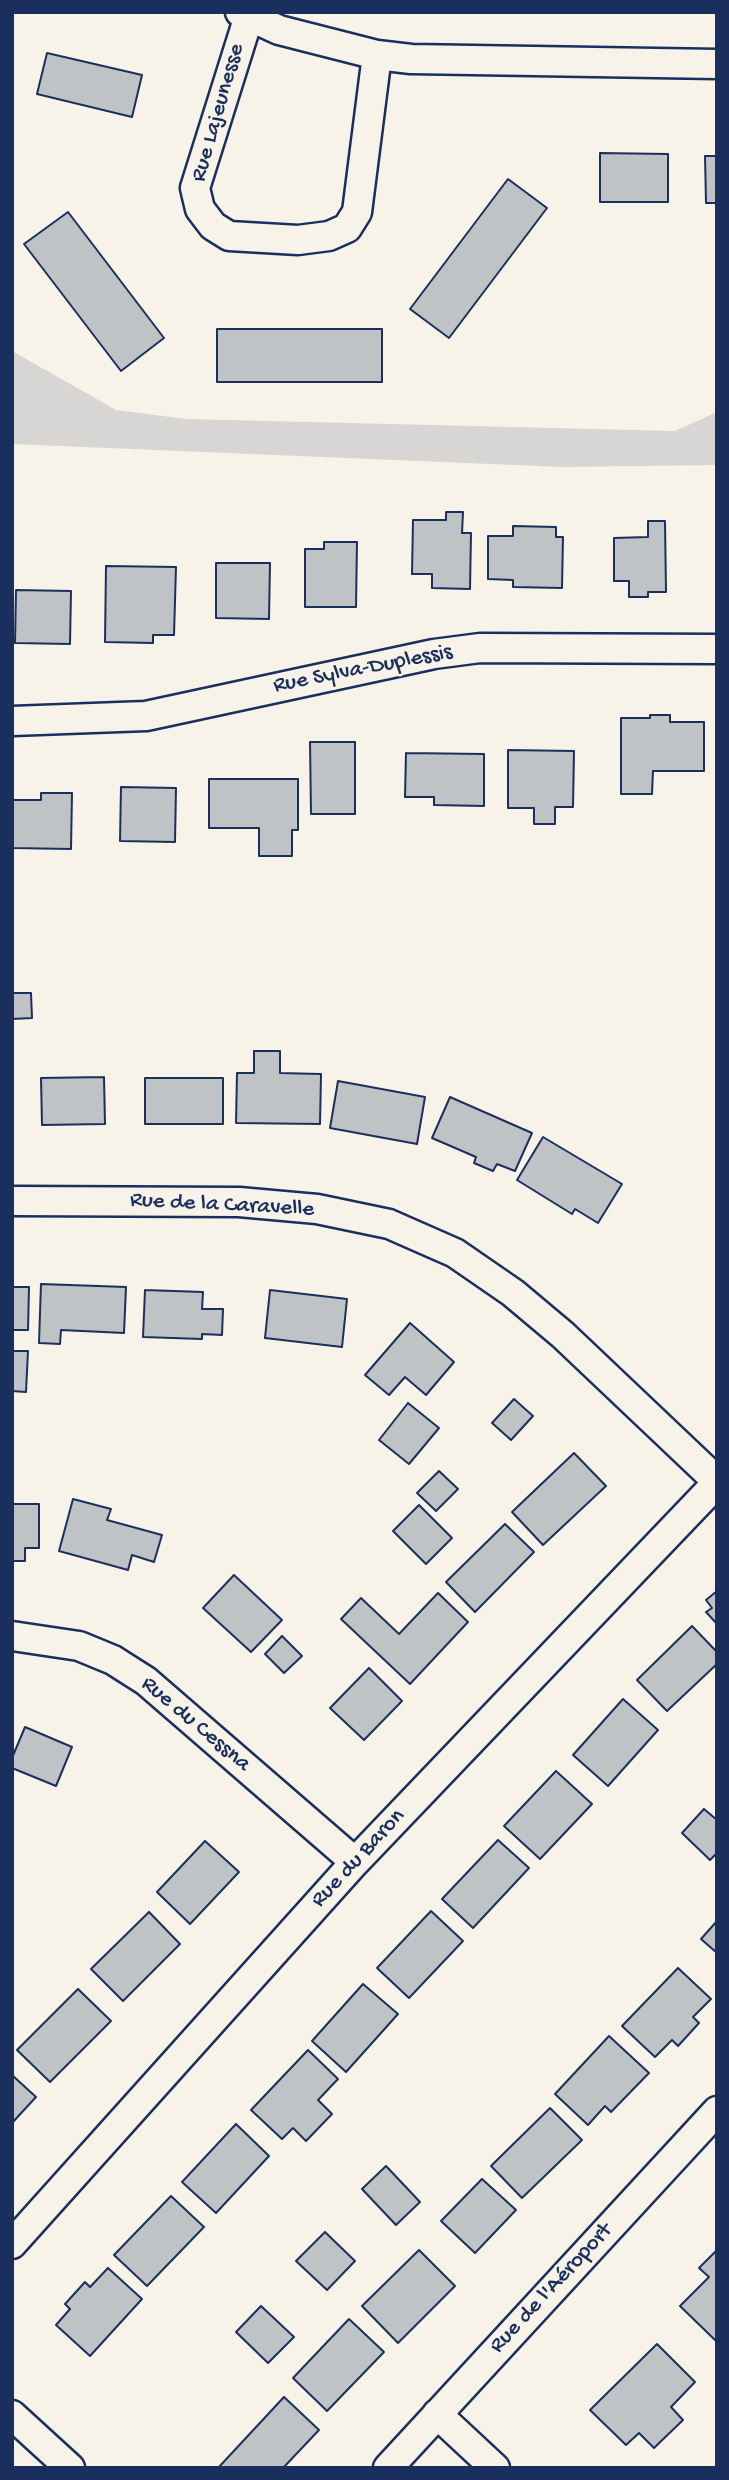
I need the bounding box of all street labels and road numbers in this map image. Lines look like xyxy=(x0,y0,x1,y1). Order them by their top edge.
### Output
street label: Rue Lajeunesse xyxy=(186,41,252,185)
street label: Rue Sylva-Duplessis xyxy=(271,639,455,701)
street label: Rue de la Caravelle xyxy=(129,1187,315,1225)
street label: Rue du Cessna xyxy=(134,1671,256,1779)
street label: Rue du Baron xyxy=(306,1804,412,1914)
street label: Rue de l'Aéroport xyxy=(485,2218,619,2360)

